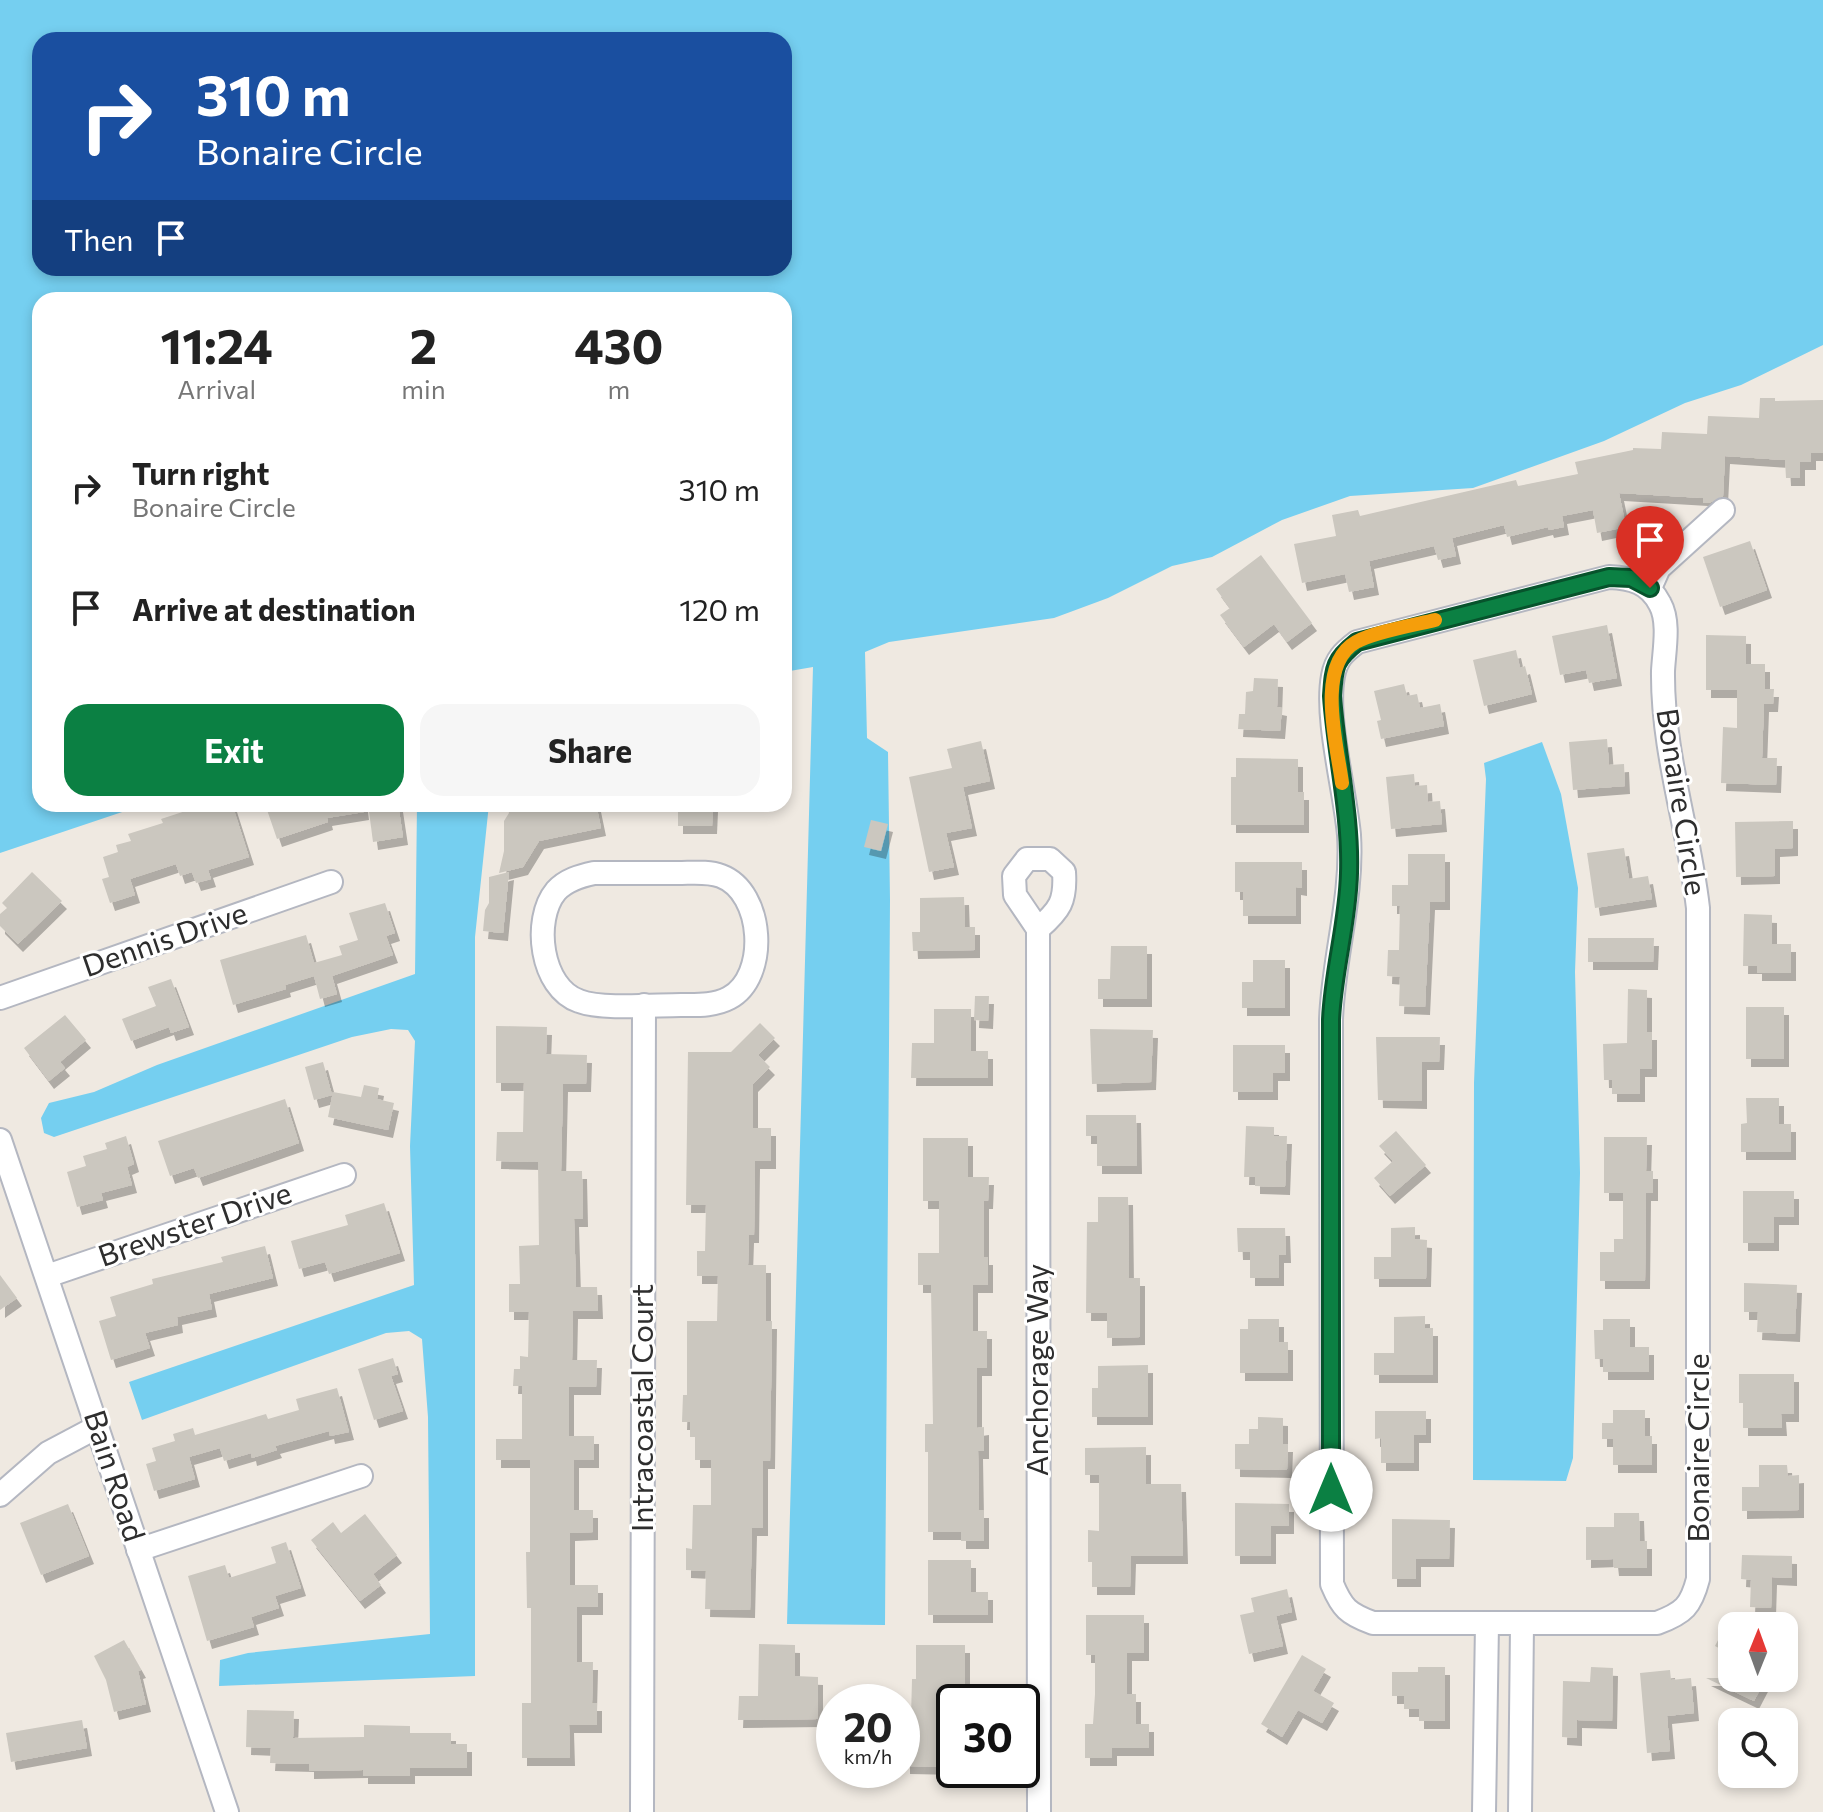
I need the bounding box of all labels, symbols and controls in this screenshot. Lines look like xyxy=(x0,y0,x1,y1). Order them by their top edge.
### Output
text: 310 m xyxy=(196,59,351,128)
icon: right xyxy=(64,64,168,168)
text: Bonaire Circle xyxy=(196,128,423,172)
icon: arrive xyxy=(149,216,193,260)
text: Then xyxy=(64,220,133,257)
text: 11:24 xyxy=(161,315,273,374)
text: 2 xyxy=(410,315,437,374)
text: 430 xyxy=(574,315,663,374)
text: Arrival xyxy=(177,373,256,404)
text: min xyxy=(401,373,446,404)
text: m xyxy=(607,373,630,404)
text: Turn right xyxy=(132,454,269,491)
icon: right xyxy=(64,466,108,510)
text: 310 m xyxy=(679,470,760,507)
text: Bonaire Circle xyxy=(132,491,296,522)
pin xyxy=(1616,506,1684,588)
icon: arrive xyxy=(1628,518,1672,562)
icon: arrive xyxy=(64,586,108,630)
text: Arrive at destination xyxy=(132,590,416,627)
text: 120 m xyxy=(679,590,760,627)
button: Exit xyxy=(64,704,404,796)
button: Share xyxy=(420,704,760,796)
street label: Bonaire Circle xyxy=(1650,705,1717,898)
street label: Dennis Drive xyxy=(77,892,251,983)
street label: Brewster Drive xyxy=(93,1172,296,1273)
street label: Anchorage Way xyxy=(1017,1264,1054,1476)
street label: Intracoastal Court xyxy=(622,1284,659,1532)
street label: Bonaire Circle xyxy=(1678,1354,1715,1542)
street label: Bain Road xyxy=(78,1405,155,1546)
position arrow xyxy=(1289,1448,1373,1532)
north arrow xyxy=(1718,1612,1798,1692)
map controls xyxy=(1718,1612,1798,1788)
speed limit sign: 30 xyxy=(936,1684,1040,1788)
text: 20 xyxy=(843,1701,893,1750)
button: search xyxy=(1718,1708,1798,1788)
text: km/h xyxy=(844,1744,892,1768)

